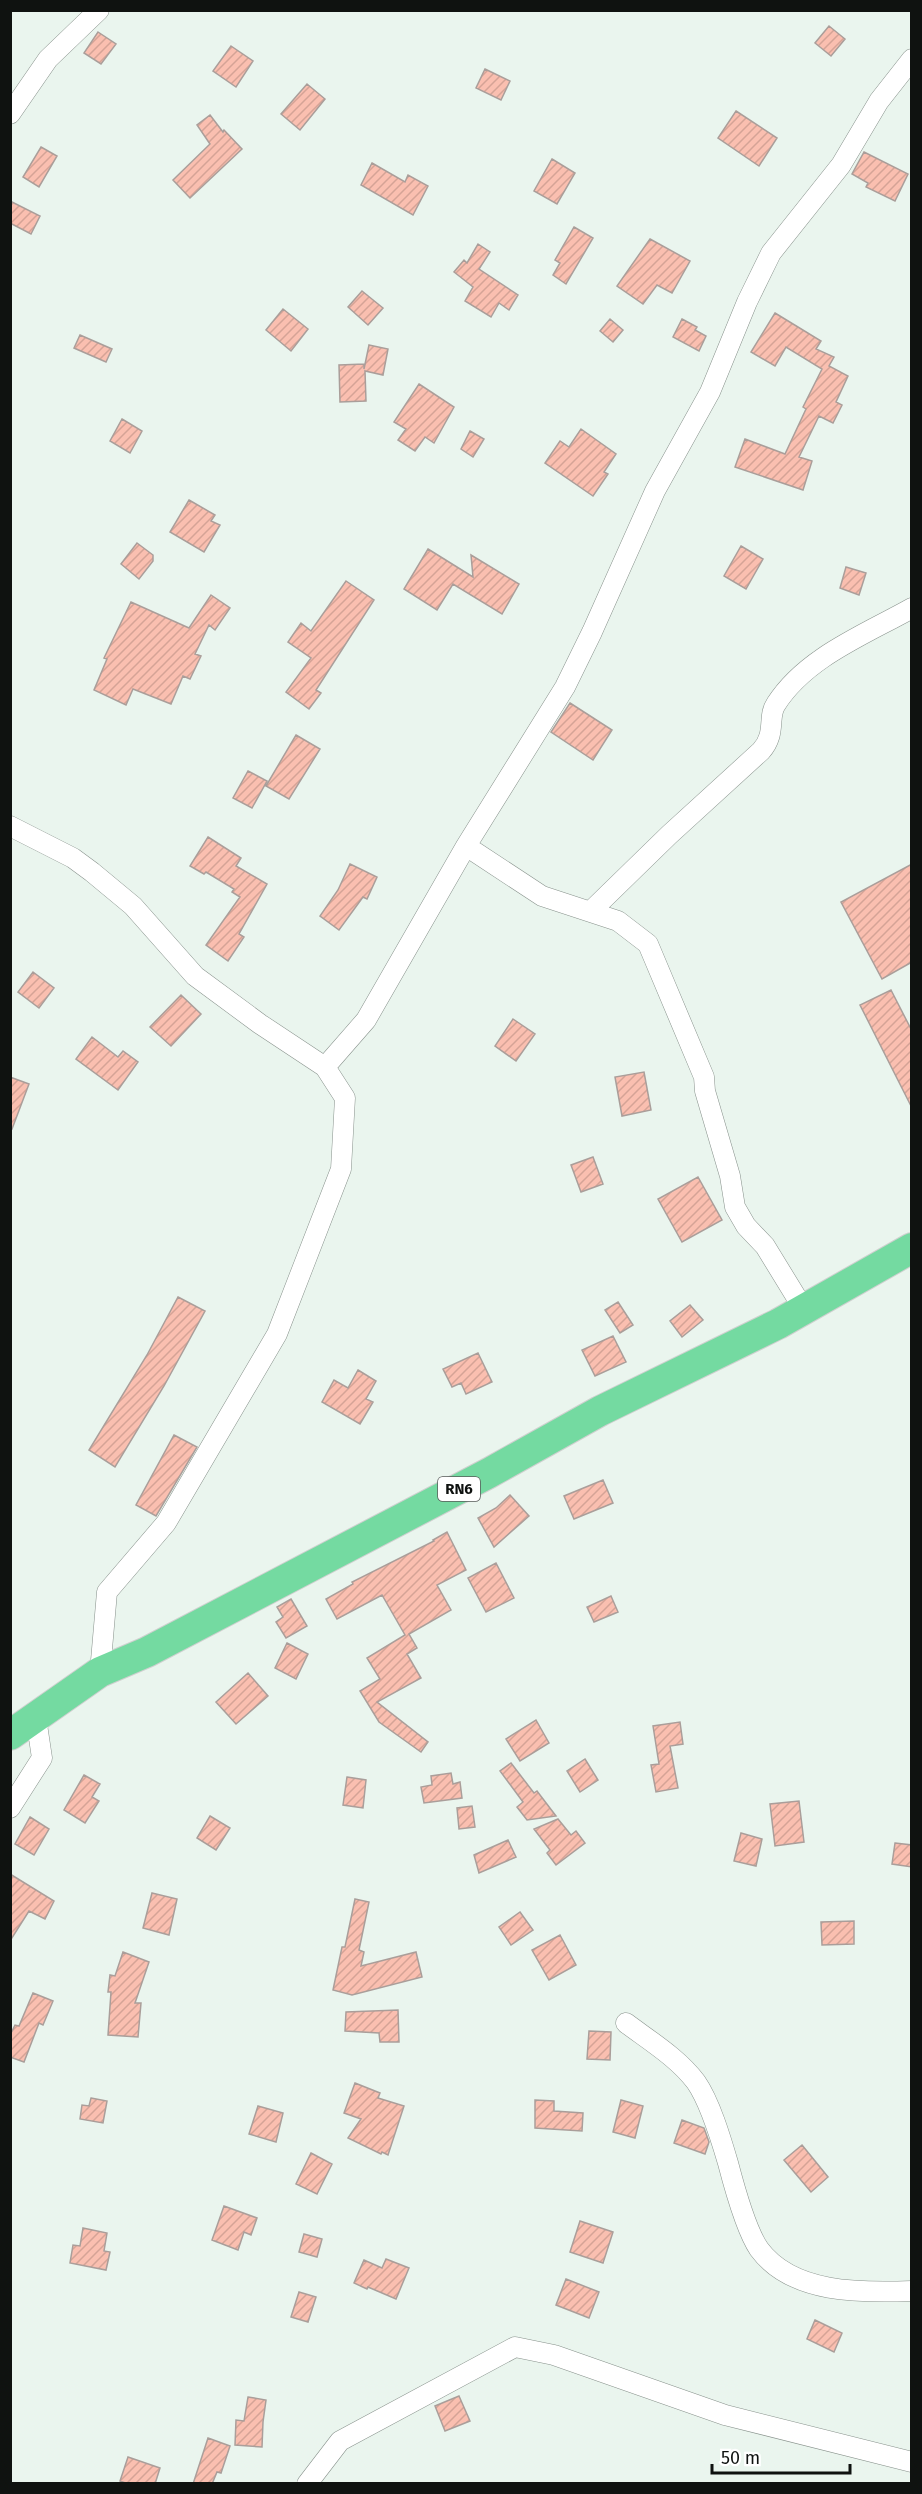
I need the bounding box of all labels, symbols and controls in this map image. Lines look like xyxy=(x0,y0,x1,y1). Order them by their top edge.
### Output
road number: RN6 xyxy=(438,1477,480,1501)
scale bar xyxy=(712,2437,850,2475)
text: 50 m xyxy=(721,2447,760,2469)

